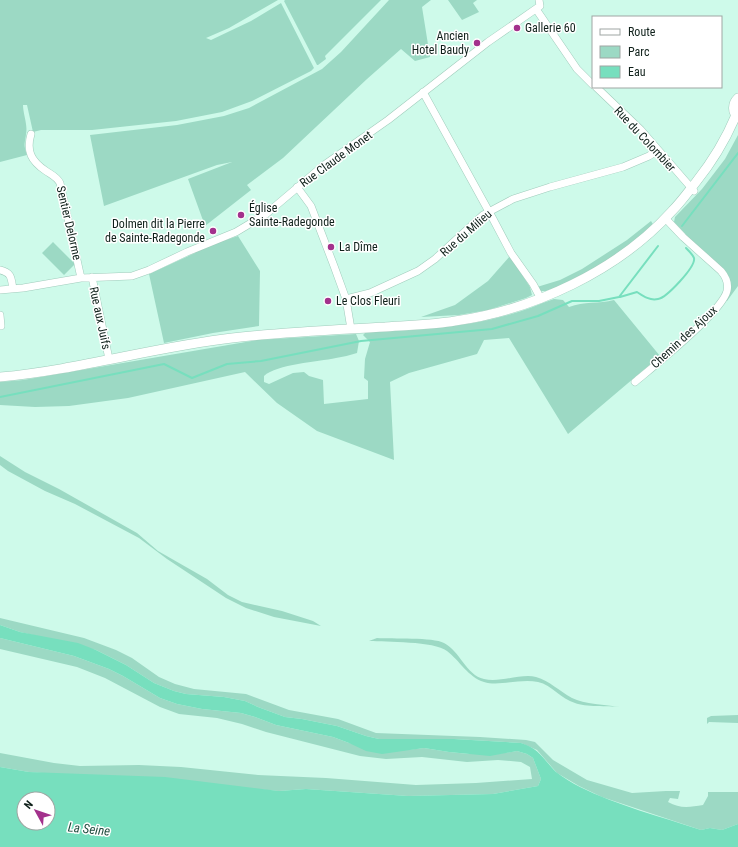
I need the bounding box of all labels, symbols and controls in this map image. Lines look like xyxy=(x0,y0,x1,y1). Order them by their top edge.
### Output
legend xyxy=(592,16,722,88)
place label: Gallerie 60 xyxy=(525,21,576,35)
marker: Gallerie 60 xyxy=(512,23,522,33)
text: Route xyxy=(628,25,656,39)
place label: Ancien Hotel Baudy xyxy=(412,29,469,57)
marker: Ancien Hotel Baudy xyxy=(472,38,482,48)
text: Parc xyxy=(628,45,650,59)
text: Eau xyxy=(628,65,646,79)
street label: Rue du Colombier xyxy=(611,104,679,175)
street label: Rue Claude Monet xyxy=(297,128,375,190)
street label: Sentier Delorme xyxy=(54,185,84,262)
place label: Église Sainte-Radegonde xyxy=(249,200,335,229)
street label: Rue du Milieu xyxy=(437,207,495,259)
marker: Église Sainte-Radegonde xyxy=(236,210,246,220)
place label: Dolmen dit la Pierre de Sainte-Radegonde xyxy=(105,217,205,245)
marker: Dolmen dit la Pierre de Sainte-Radegonde xyxy=(208,226,218,236)
place label: La Dîme xyxy=(339,240,378,254)
marker: La Dîme xyxy=(326,242,336,252)
street label: Rue aux Juifs xyxy=(87,285,113,351)
place label: Le Clos Fleuri xyxy=(336,294,400,308)
marker: Le Clos Fleuri xyxy=(323,296,333,306)
street label: Chemin des Ajoux xyxy=(648,303,720,371)
north arrow xyxy=(16,791,56,831)
text: N xyxy=(22,798,36,812)
water label: La Seine xyxy=(67,819,111,839)

